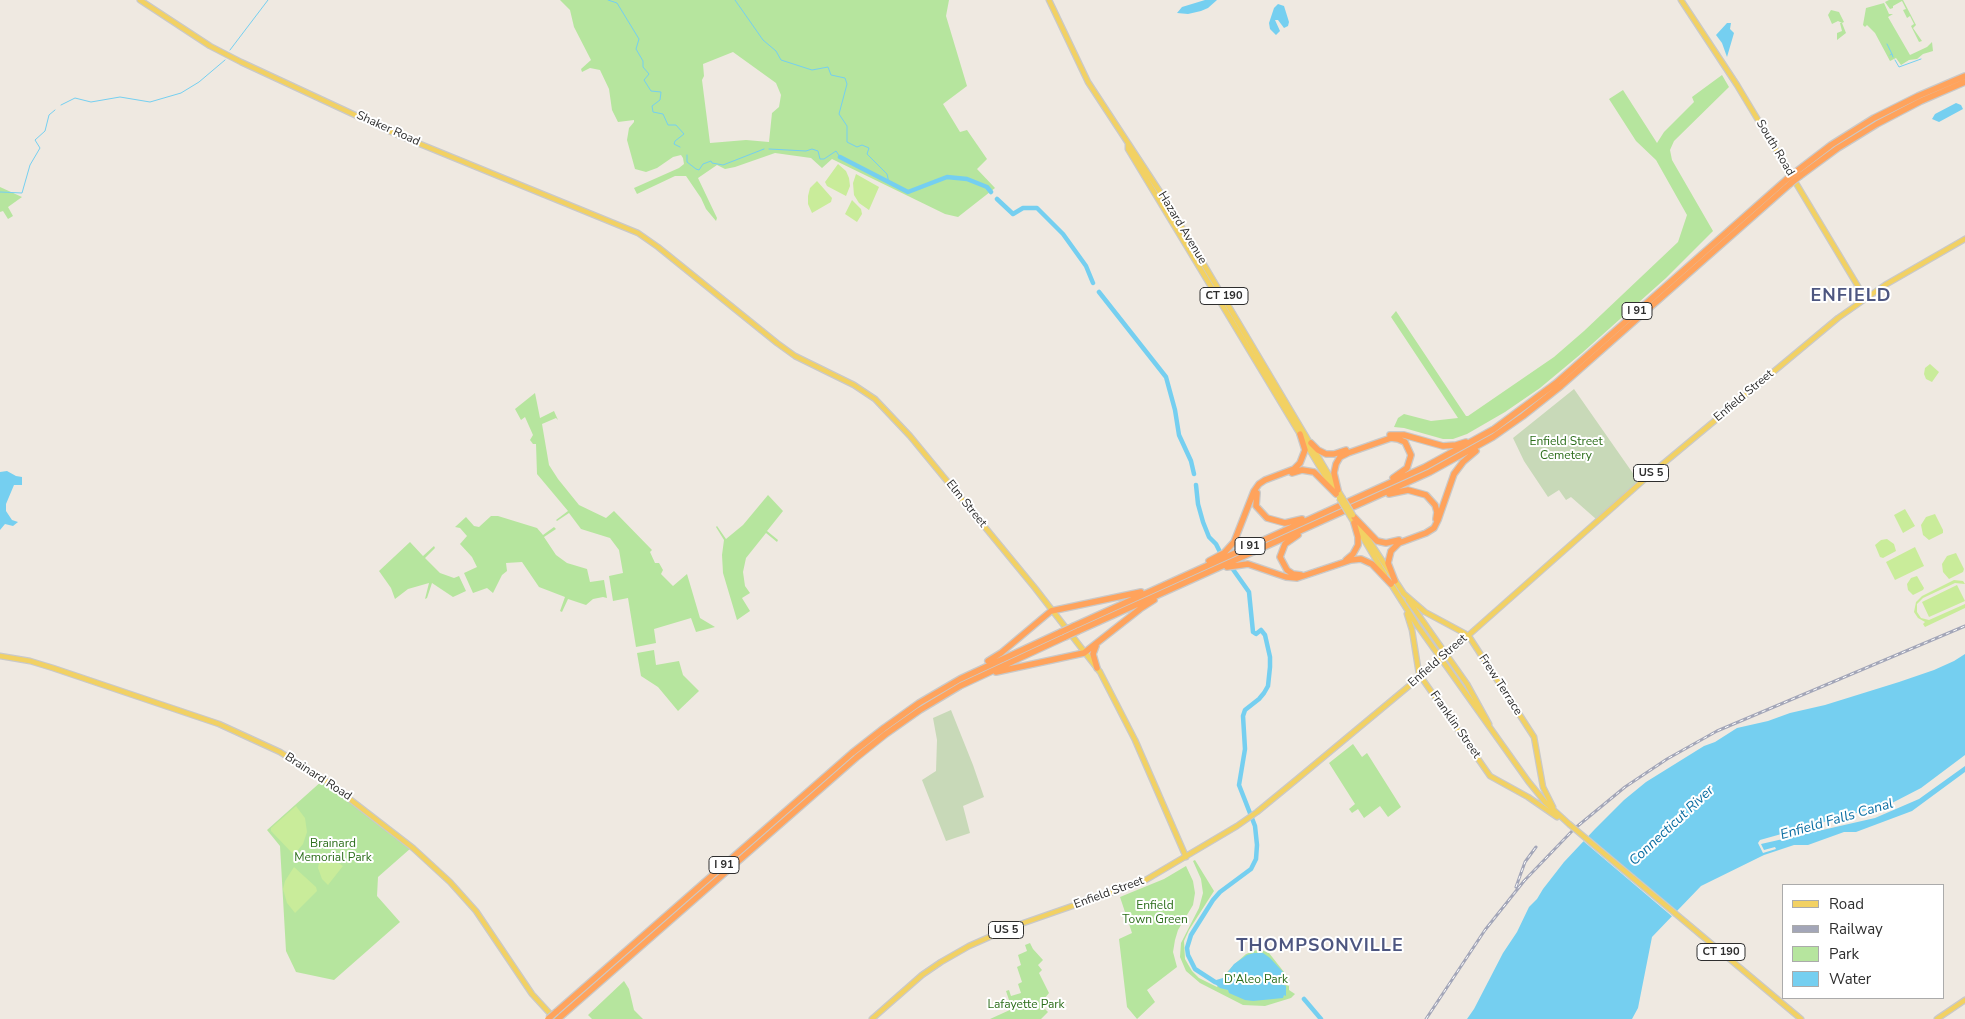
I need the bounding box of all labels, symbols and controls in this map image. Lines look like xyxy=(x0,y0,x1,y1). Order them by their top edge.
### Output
street label: Shaker Road xyxy=(354,109,422,149)
street label: South Road xyxy=(1753,117,1797,179)
street label: Hazard Avenue xyxy=(1155,189,1209,267)
district label: ENFIELD xyxy=(1810,286,1892,308)
road number: CT 190 xyxy=(1200,288,1248,304)
road number: I 91 xyxy=(1622,302,1652,320)
street label: Enfield Street xyxy=(1711,367,1777,425)
park label: Enfield Street Cemetery xyxy=(1529,435,1603,463)
road number: US 5 xyxy=(1634,464,1668,482)
street label: Elm Street xyxy=(943,477,989,531)
road number: I 91 xyxy=(1235,538,1265,554)
street label: Enfield Street xyxy=(1406,632,1470,690)
street label: Frew Terrace xyxy=(1475,652,1525,718)
street label: Franklin Street xyxy=(1426,689,1484,761)
street label: Brainard Road xyxy=(282,750,354,804)
water label: Connecticut River xyxy=(1626,782,1718,870)
water label: Enfield Falls Canal xyxy=(1779,796,1895,844)
park label: Brainard Memorial Park xyxy=(294,837,372,865)
road number: I 91 xyxy=(709,856,739,874)
street label: Enfield Street xyxy=(1072,874,1146,912)
legend xyxy=(1782,884,1945,999)
text: Road xyxy=(1829,894,1864,914)
park label: Enfield Town Green xyxy=(1122,899,1188,927)
text: Railway xyxy=(1829,919,1883,939)
road number: US 5 xyxy=(988,922,1024,938)
district label: THOMPSONVILLE xyxy=(1235,936,1405,958)
road number: CT 190 xyxy=(1697,944,1745,960)
text: Park xyxy=(1829,944,1859,964)
text: Water xyxy=(1829,969,1871,989)
park label: D'Aleo Park xyxy=(1224,973,1288,987)
park label: Lafayette Park xyxy=(987,998,1065,1012)

